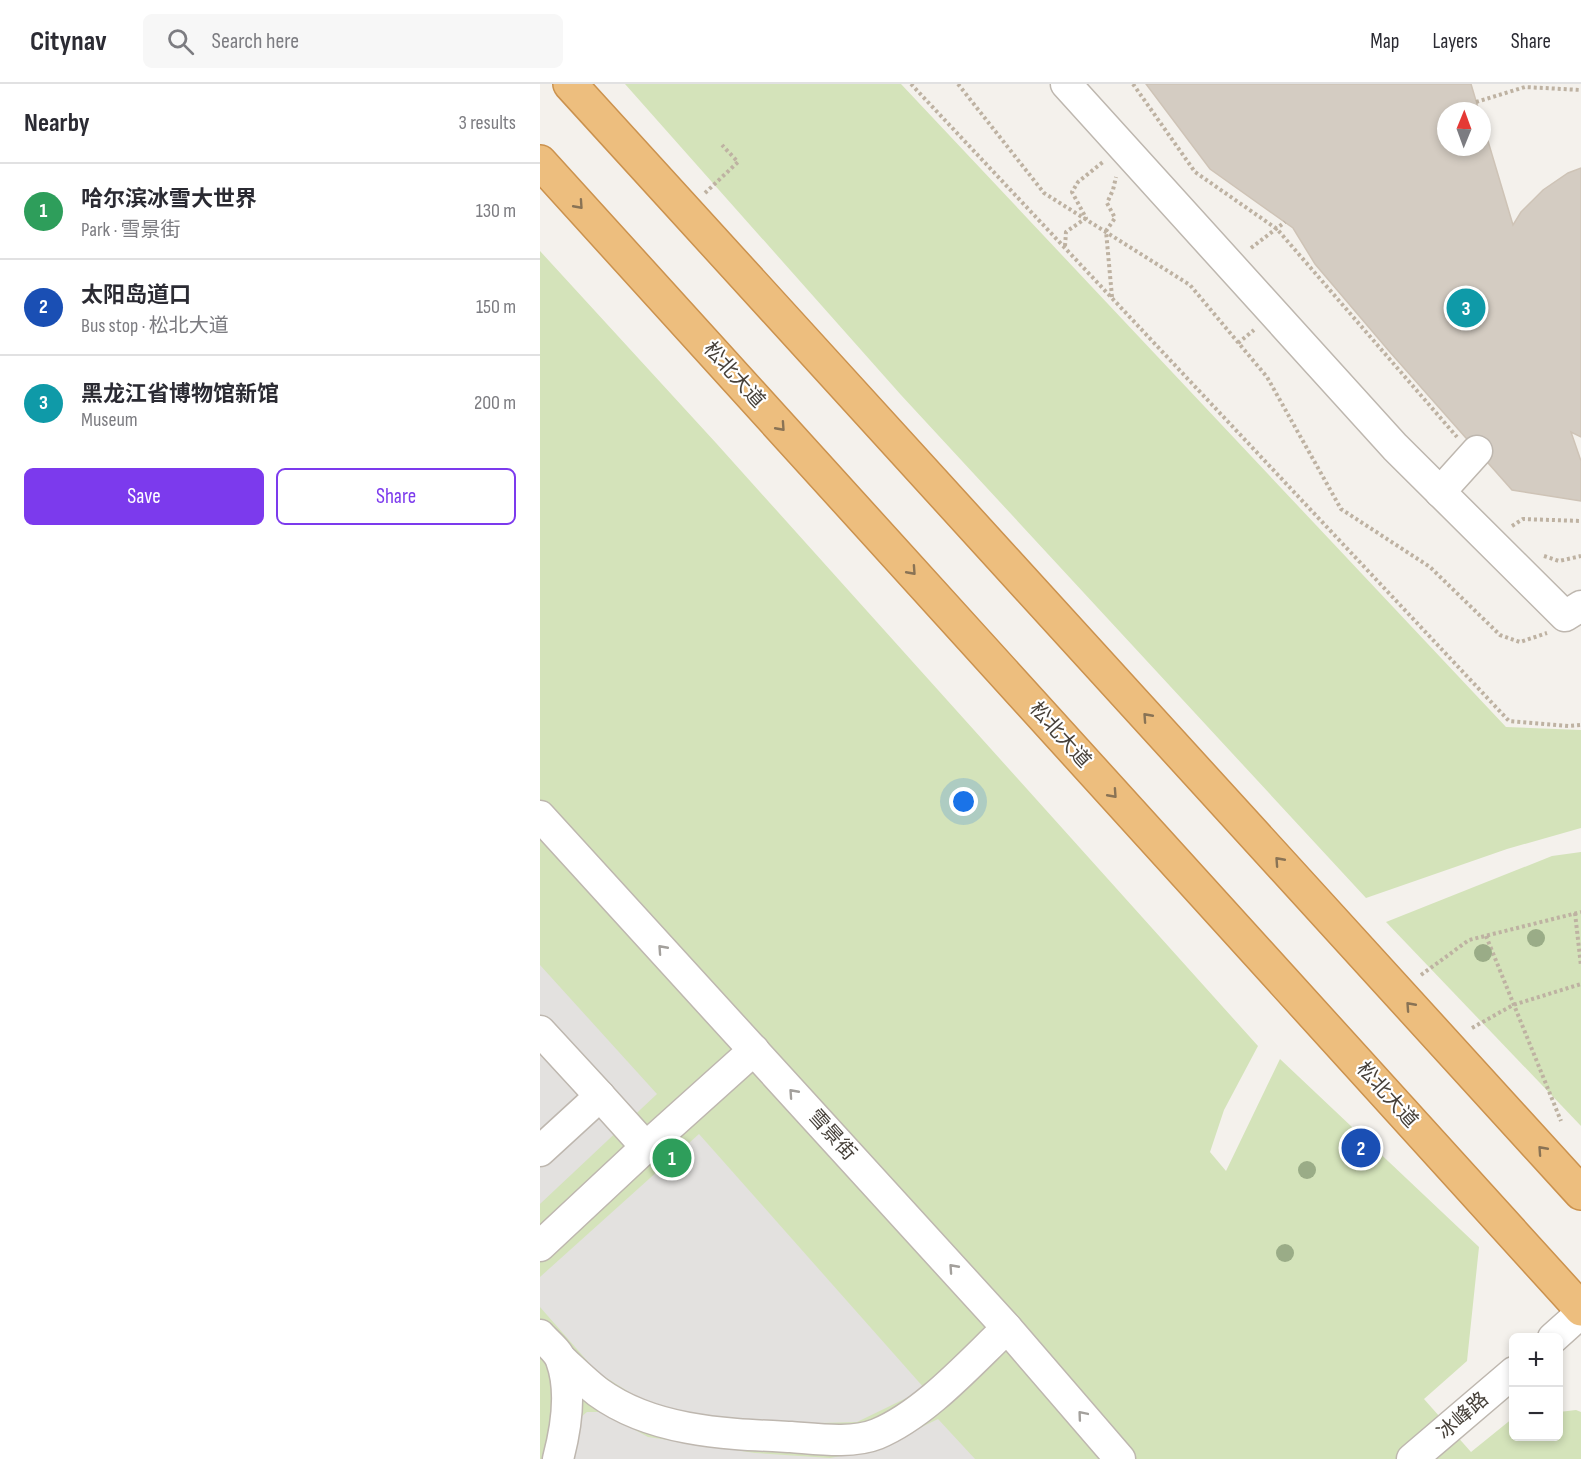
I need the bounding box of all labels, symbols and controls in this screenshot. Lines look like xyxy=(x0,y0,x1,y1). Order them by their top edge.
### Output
search box xyxy=(143,14,563,68)
text: Citynav xyxy=(30,25,107,58)
icon: search xyxy=(164,25,197,58)
text: Search here xyxy=(212,28,299,55)
text: Map xyxy=(1370,29,1399,54)
text: Layers xyxy=(1432,29,1478,54)
text: Share xyxy=(1511,29,1551,54)
north arrow xyxy=(1437,102,1491,156)
text: Nearby xyxy=(24,108,90,139)
text: 3 results xyxy=(459,111,516,135)
text: 哈尔滨冰雪大世界 xyxy=(81,186,257,213)
one-way arrow xyxy=(572,198,583,209)
text: 1 xyxy=(40,199,47,223)
text: 130 m xyxy=(476,199,516,223)
text: Park · 雪景街 xyxy=(81,218,181,242)
text: 太阳岛道口 xyxy=(81,282,191,309)
pin: 3 xyxy=(1446,286,1486,330)
text: 2 xyxy=(39,295,48,319)
text: 150 m xyxy=(476,295,516,319)
text: Bus stop · 松北大道 xyxy=(81,314,229,338)
street label: 松北大道 xyxy=(698,337,770,413)
text: 黑龙江省博物馆新馆 xyxy=(81,381,279,408)
text: 3 xyxy=(39,391,48,415)
text: 200 m xyxy=(474,391,516,415)
text: Museum xyxy=(81,408,138,432)
one-way arrow xyxy=(774,420,785,431)
button: Save xyxy=(24,468,264,525)
button: Share xyxy=(276,468,516,525)
one-way arrow xyxy=(905,565,916,575)
street label: 松北大道 xyxy=(1024,697,1096,773)
one-way arrow xyxy=(1144,714,1155,725)
one-way arrow xyxy=(1106,786,1117,797)
your location xyxy=(949,787,978,816)
one-way arrow xyxy=(1275,858,1286,868)
one-way arrow xyxy=(658,945,669,956)
one-way arrow xyxy=(1406,1002,1417,1012)
street label: 松北大道 xyxy=(1351,1057,1423,1133)
one-way arrow xyxy=(789,1089,800,1100)
street label: 雪景街 xyxy=(803,1105,861,1165)
pin: 2 xyxy=(1342,1126,1380,1170)
pin: 1 xyxy=(652,1136,692,1180)
one-way arrow xyxy=(1538,1146,1549,1156)
one-way arrow xyxy=(949,1264,960,1275)
map controls xyxy=(1509,1333,1563,1441)
button: + xyxy=(1509,1333,1563,1387)
street label: 冰峰路 xyxy=(1432,1387,1494,1445)
button: − xyxy=(1509,1387,1563,1441)
one-way arrow xyxy=(1078,1410,1089,1421)

